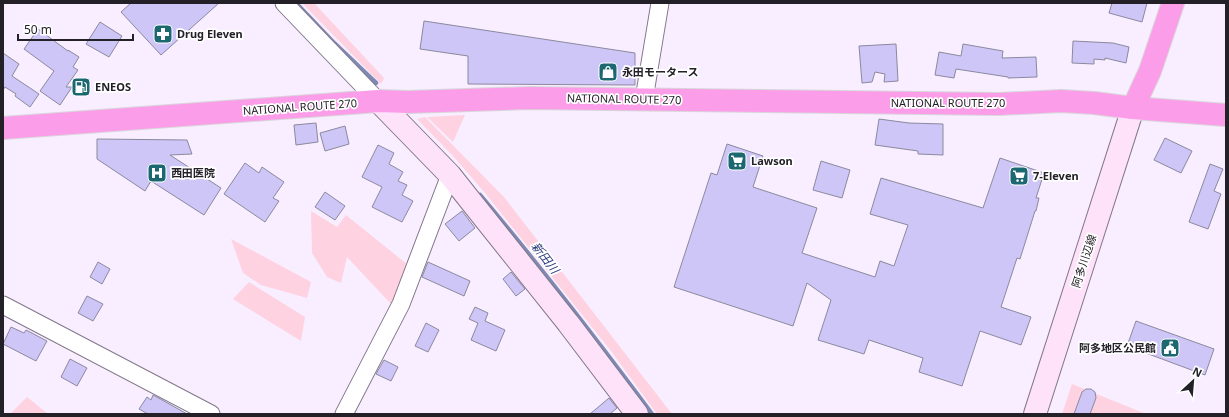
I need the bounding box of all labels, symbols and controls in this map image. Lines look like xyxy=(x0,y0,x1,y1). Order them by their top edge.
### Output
scale bar xyxy=(18,16,133,42)
text: 50 m xyxy=(24,21,52,38)
pharmacy icon: Drug Eleven xyxy=(152,23,174,45)
place label: Drug Eleven xyxy=(177,26,243,41)
shop icon: 永田モータース xyxy=(597,61,619,83)
place label: 永田モータース xyxy=(622,64,698,79)
fuel station icon: ENEOS xyxy=(70,76,92,98)
place label: ENEOS xyxy=(95,79,131,94)
street label: NATIONAL ROUTE 270 xyxy=(567,90,681,107)
street label: NATIONAL ROUTE 270 xyxy=(242,95,358,118)
street label: NATIONAL ROUTE 270 xyxy=(891,95,1005,110)
supermarket icon: Lawson xyxy=(726,150,748,172)
place label: Lawson xyxy=(751,153,793,168)
hospital icon: 西田医院 xyxy=(146,162,168,184)
place label: 西田医院 xyxy=(171,165,215,180)
supermarket icon: 7-Eleven xyxy=(1008,165,1030,187)
place label: 7-Eleven xyxy=(1033,168,1079,183)
street label: 阿多川辺線 xyxy=(1068,232,1099,289)
water label: 新田川 xyxy=(528,238,564,279)
public building icon: 阿多地区公民館 xyxy=(1159,337,1181,359)
place label: 阿多地区公民館 xyxy=(1079,340,1156,355)
north arrow xyxy=(1173,361,1213,401)
text: N xyxy=(1190,363,1205,380)

